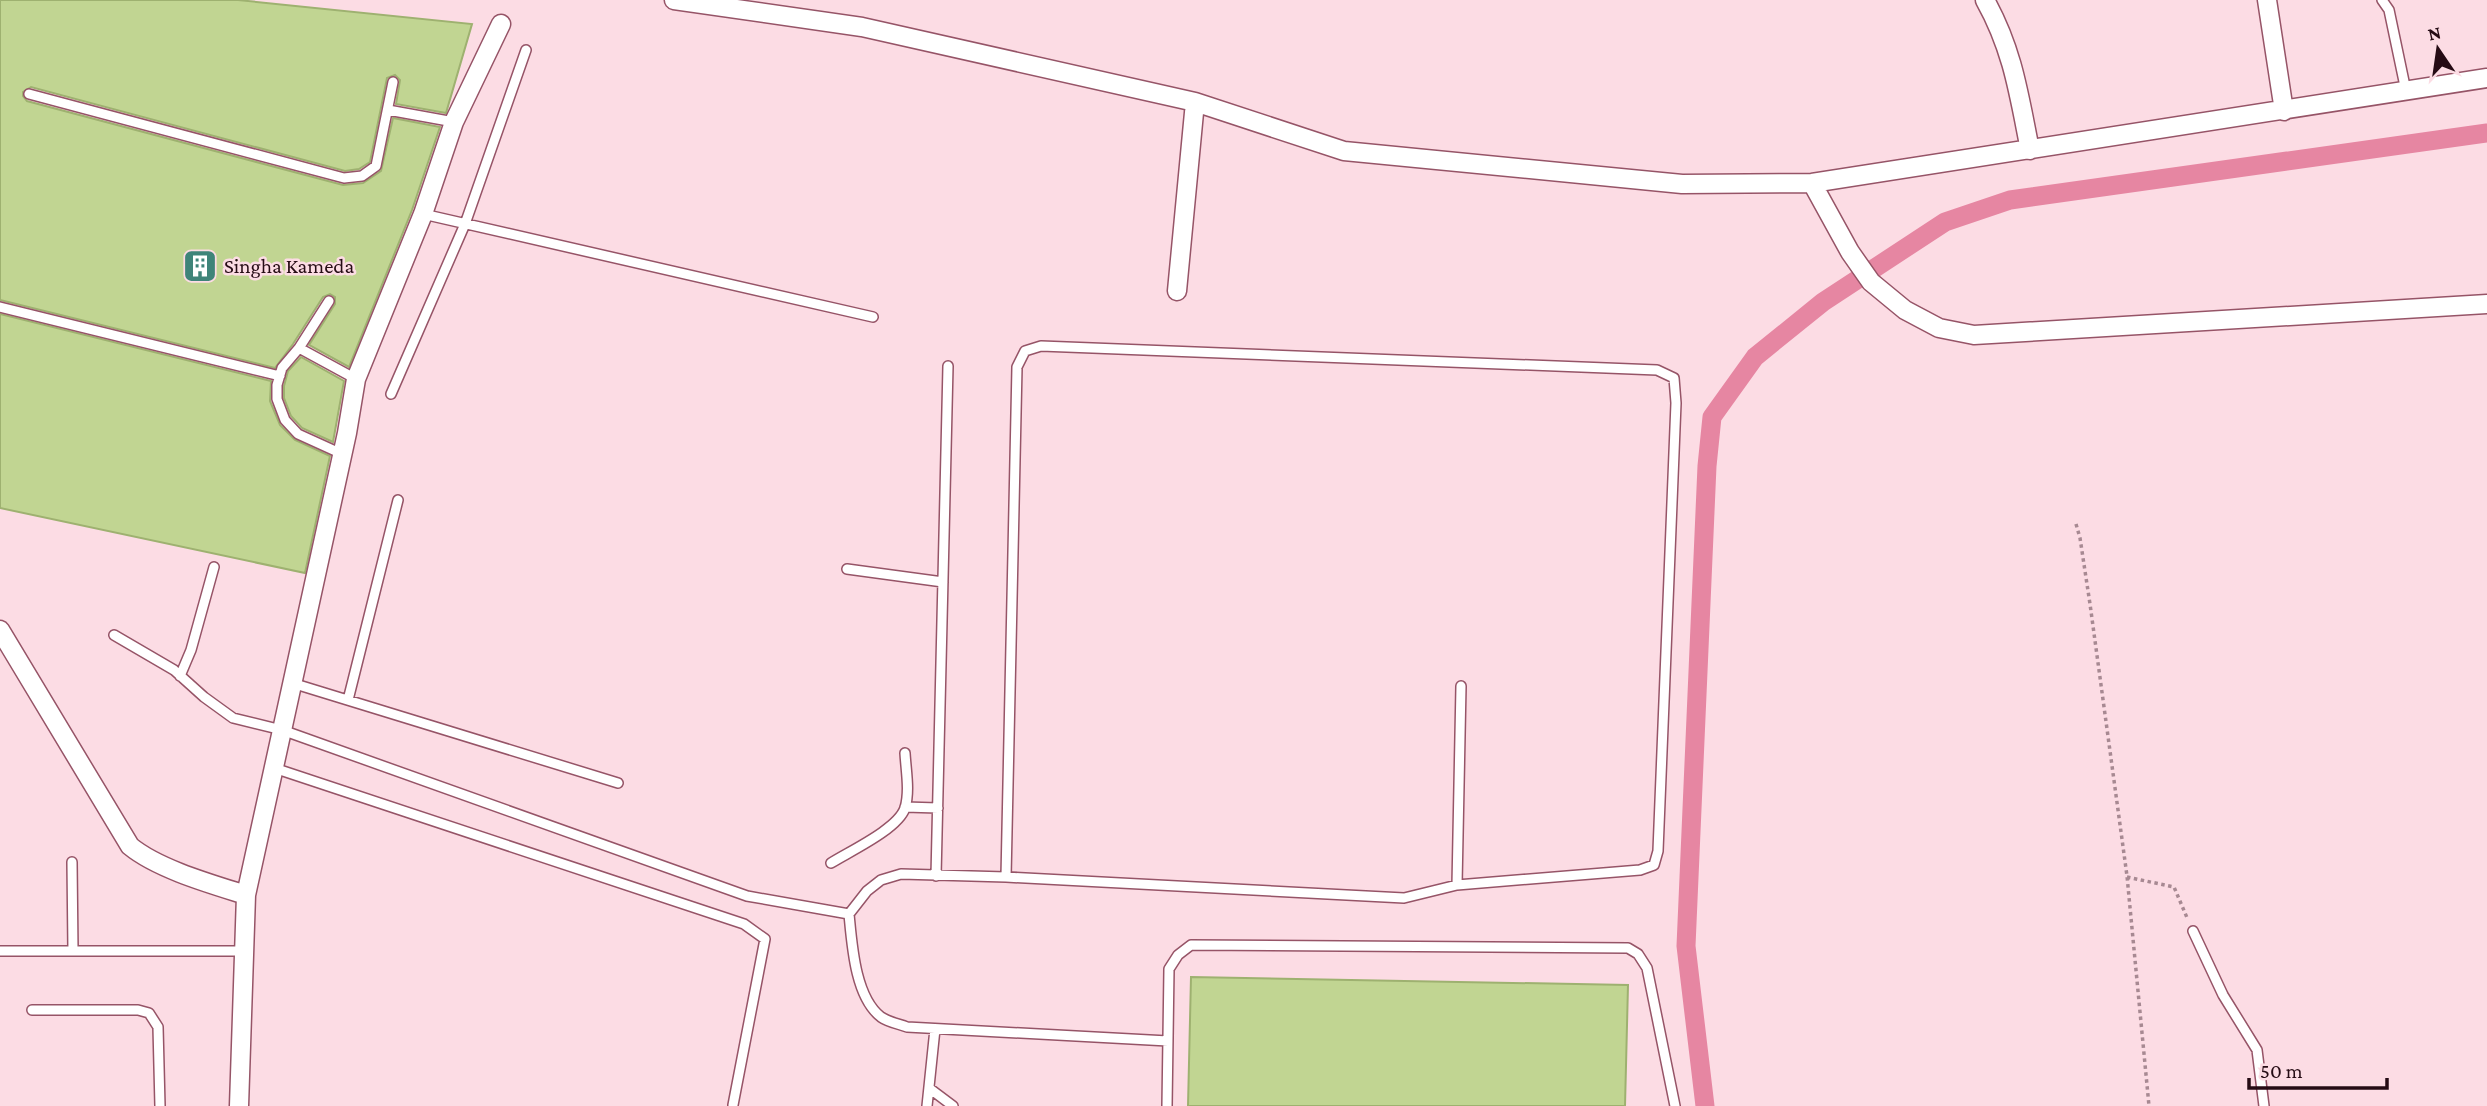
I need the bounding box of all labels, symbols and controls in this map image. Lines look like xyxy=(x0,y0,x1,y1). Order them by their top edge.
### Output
north arrow xyxy=(2403,14,2473,84)
text: N xyxy=(2426,21,2443,45)
building icon: Singha Kameda xyxy=(181,247,219,285)
place label: Singha Kameda xyxy=(224,254,354,278)
scale bar xyxy=(2249,1046,2387,1090)
text: 50 m xyxy=(2260,1059,2303,1083)

